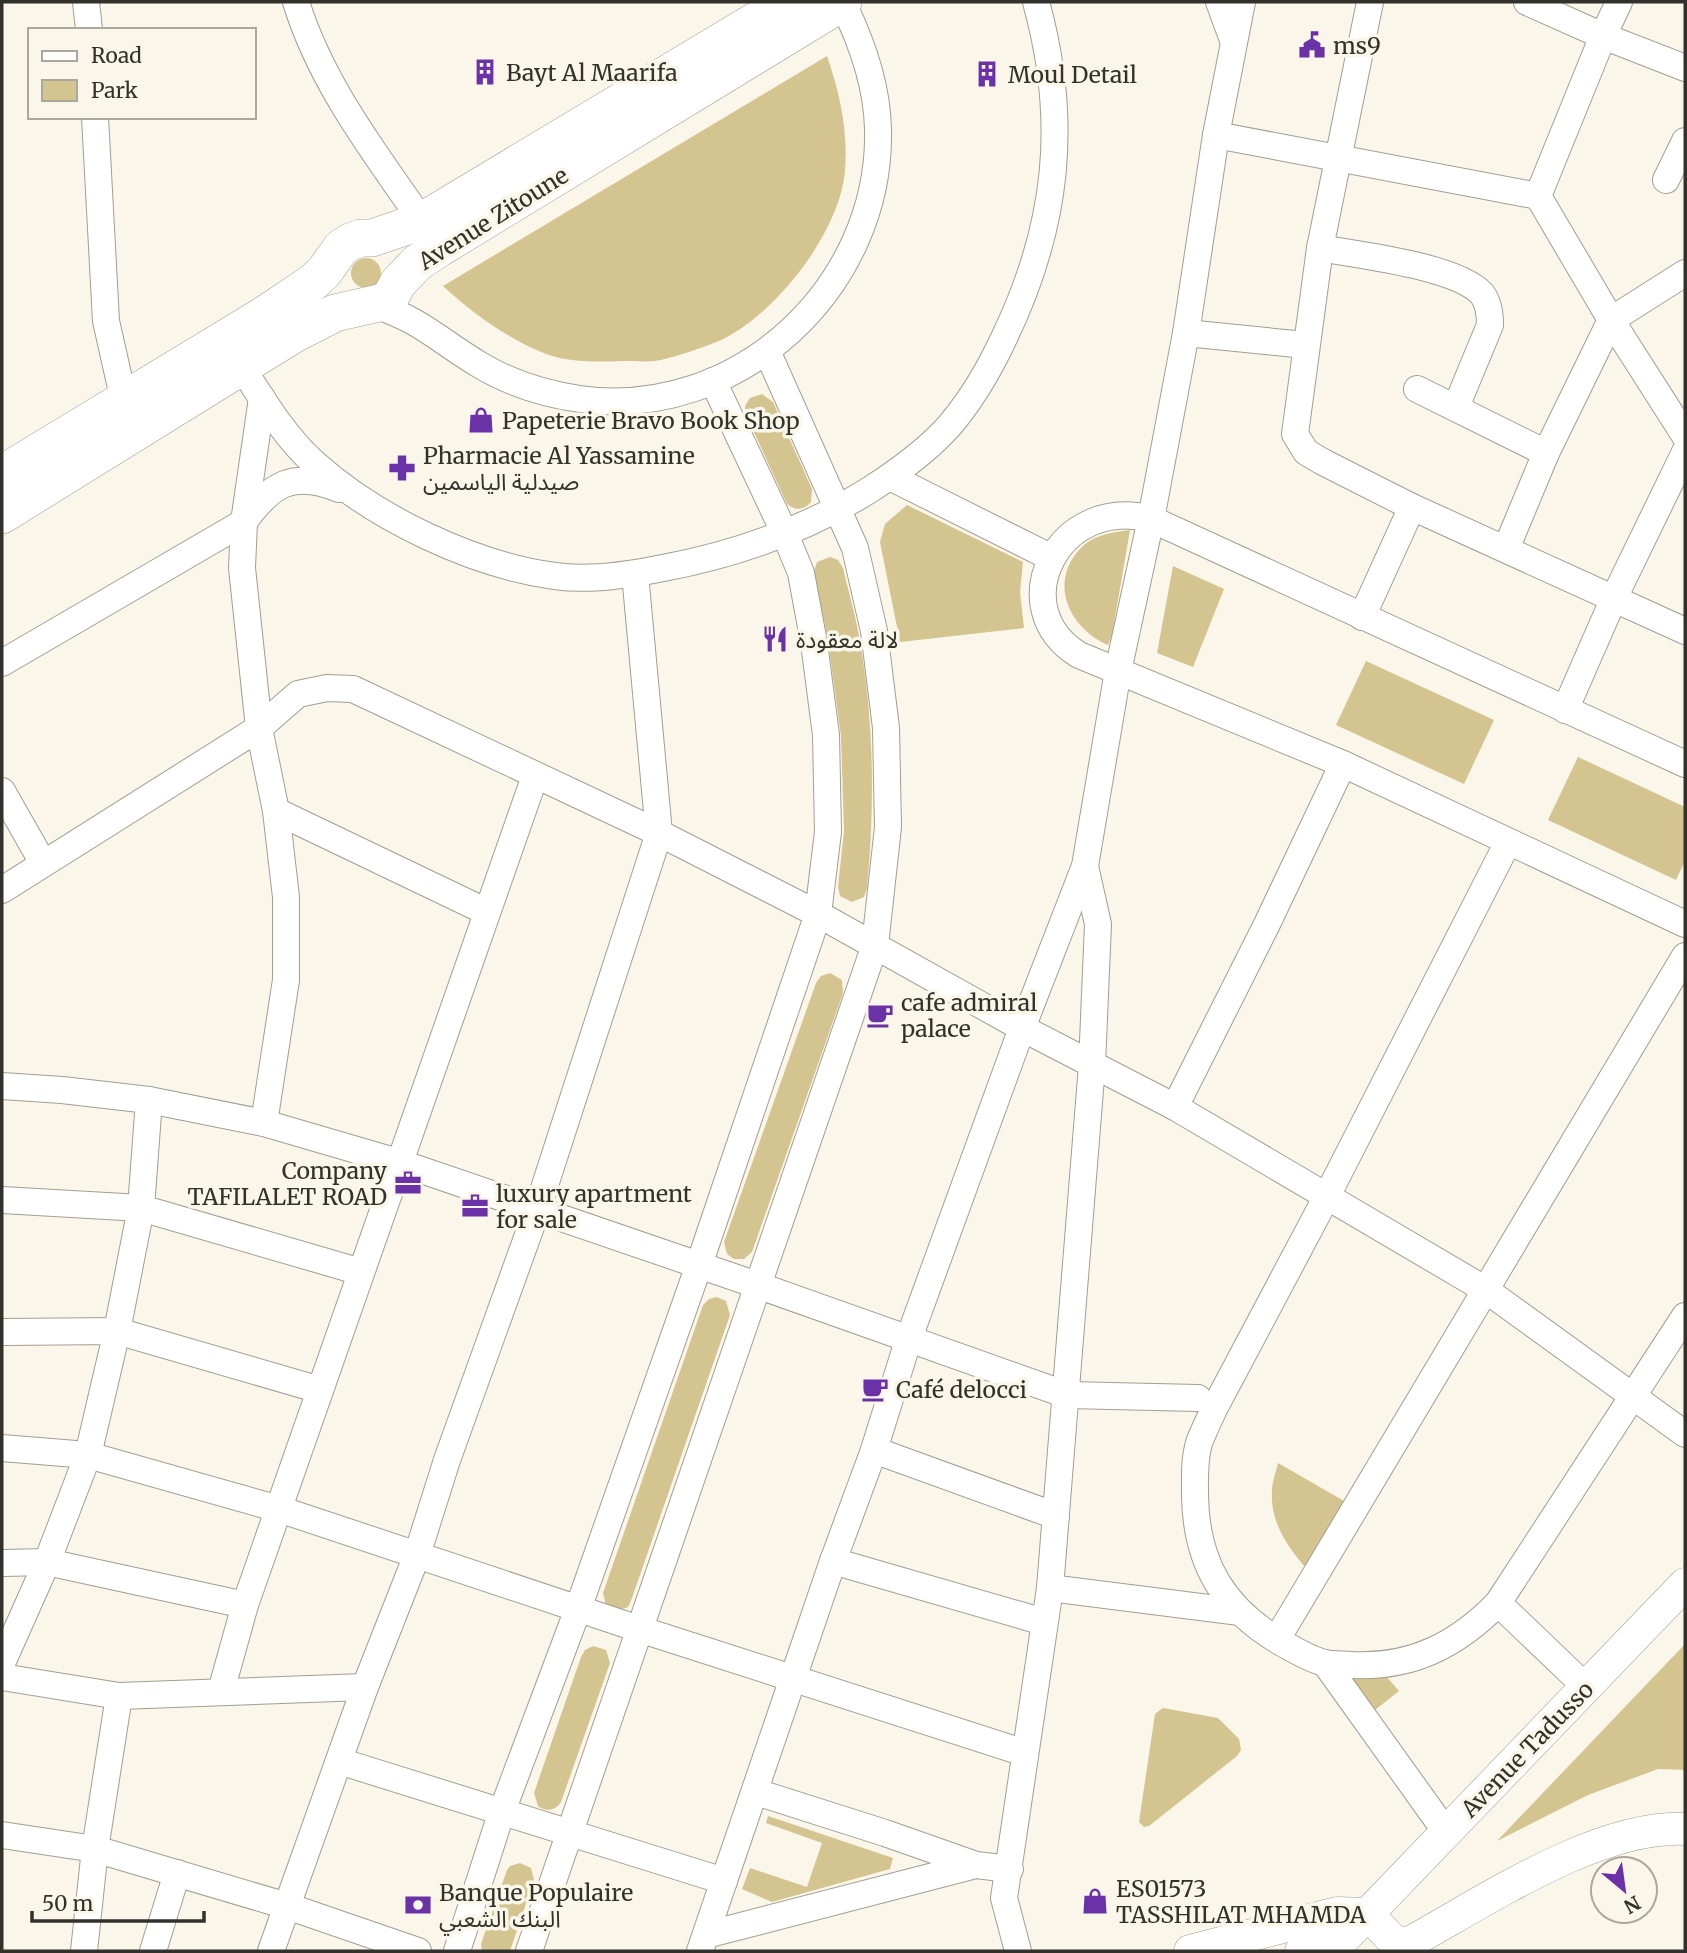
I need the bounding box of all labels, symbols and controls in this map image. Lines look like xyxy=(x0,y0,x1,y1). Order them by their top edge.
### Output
legend xyxy=(28,28,256,119)
public building icon: ms9 xyxy=(1297,30,1327,60)
place label: ms9 xyxy=(1333,31,1381,60)
text: Road xyxy=(91,42,142,69)
building icon: Bayt Al Maarifa xyxy=(470,57,500,87)
place label: Bayt Al Maarifa xyxy=(506,58,678,87)
building icon: Moul Detail xyxy=(972,59,1002,89)
place label: Moul Detail xyxy=(1008,60,1137,89)
text: Park xyxy=(91,77,138,104)
street label: Avenue Zitoune xyxy=(412,160,573,276)
shop icon: Papeterie Bravo Book Shop xyxy=(466,405,496,435)
place label: Papeterie Bravo Book Shop xyxy=(502,406,800,435)
place label: Pharmacie Al Yassamine صيدلية الياسمين xyxy=(423,441,695,496)
pharmacy icon: Pharmacie Al Yassamine صيدلية الياسمين xyxy=(387,453,417,483)
restaurant icon: لالة معقودة xyxy=(760,624,790,654)
place label: لالة معقودة xyxy=(796,625,899,654)
place label: cafe admiral palace xyxy=(901,988,1037,1043)
cafe icon: cafe admiral palace xyxy=(865,1000,895,1030)
place label: Company TAFILALET ROAD xyxy=(187,1156,388,1211)
office icon: Company TAFILALET ROAD xyxy=(393,1168,423,1198)
place label: luxury apartment for sale xyxy=(496,1179,692,1234)
office icon: luxury apartment for sale xyxy=(460,1191,490,1221)
cafe icon: Café delocci xyxy=(860,1374,890,1404)
place label: Café delocci xyxy=(896,1375,1027,1404)
street label: Avenue Tadusso xyxy=(1454,1675,1599,1824)
north arrow xyxy=(1589,1855,1659,1925)
place label: ES01573 TASSHILAT MHAMDA xyxy=(1116,1874,1367,1929)
place label: Banque Populaire البنك الشعبي xyxy=(439,1878,633,1936)
scale bar xyxy=(32,1880,203,1924)
shop icon: ES01573 TASSHILAT MHAMDA xyxy=(1080,1886,1110,1916)
text: 50 m xyxy=(42,1890,93,1917)
bank icon: Banque Populaire البنك الشعبي xyxy=(403,1890,433,1920)
text: N xyxy=(1620,1891,1645,1919)

